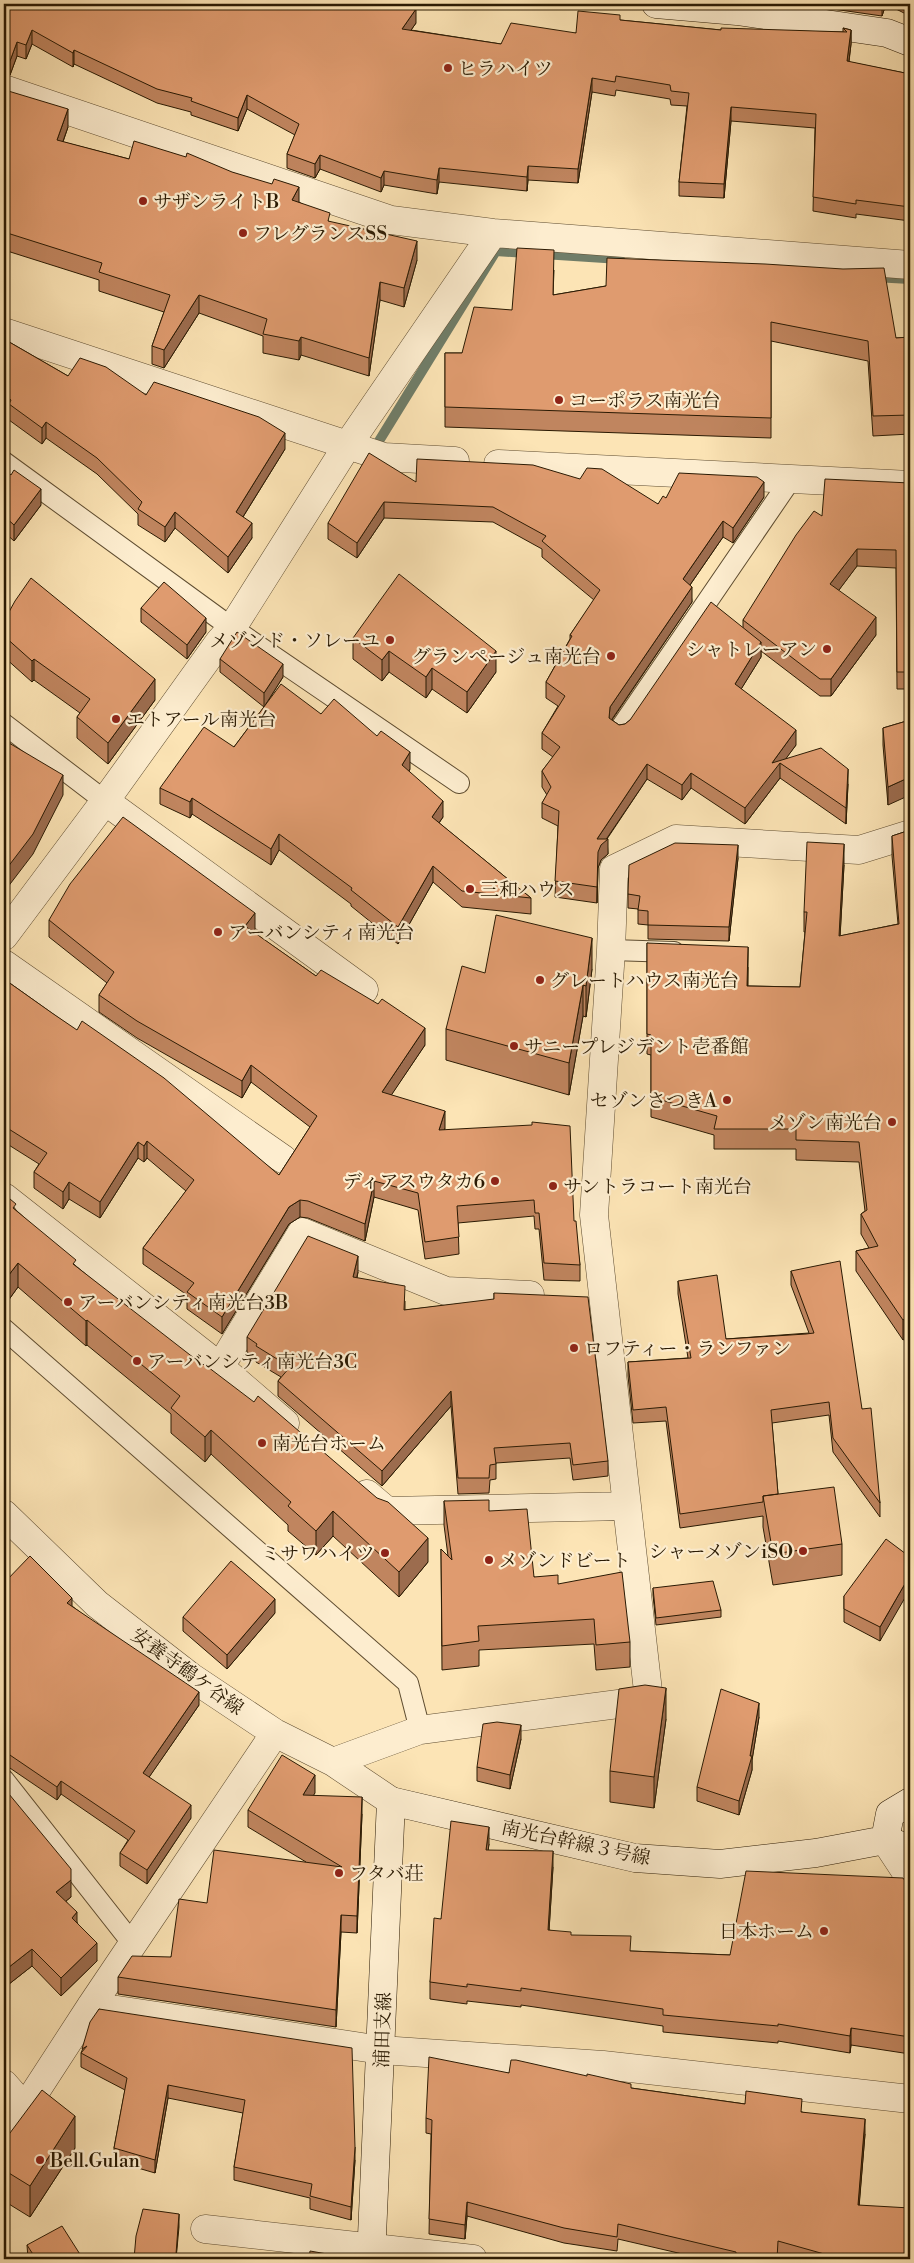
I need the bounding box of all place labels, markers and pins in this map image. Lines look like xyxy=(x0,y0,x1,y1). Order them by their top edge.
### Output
place label: ヒラハイツ xyxy=(458,57,553,81)
marker: ヒラハイツ xyxy=(442,62,454,74)
place label: サザンライトB xyxy=(153,190,279,214)
marker: サザンライトB xyxy=(137,195,149,207)
place label: フレグランスSS xyxy=(253,222,387,246)
marker: フレグランスSS xyxy=(237,227,249,239)
place label: コーポラス南光台 xyxy=(569,389,720,413)
marker: コーポラス南光台 xyxy=(553,394,565,406)
place label: メゾンド・ソレーユ xyxy=(210,629,380,653)
marker: メゾンド・ソレーユ xyxy=(384,634,396,646)
place label: シャトレーアン xyxy=(686,638,817,662)
marker: シャトレーアン xyxy=(821,643,833,655)
place label: グランページュ南光台 xyxy=(412,645,601,669)
marker: グランページュ南光台 xyxy=(605,650,617,662)
place label: エトアール南光台 xyxy=(126,708,276,732)
marker: エトアール南光台 xyxy=(110,713,122,725)
place label: 三和ハウス xyxy=(480,878,574,902)
marker: 三和ハウス xyxy=(464,883,476,895)
place label: アーバンシティ南光台 xyxy=(228,921,415,945)
marker: アーバンシティ南光台 xyxy=(212,926,224,938)
place label: グレートハウス南光台 xyxy=(550,969,739,993)
marker: グレートハウス南光台 xyxy=(534,974,546,986)
place label: サニープレジデント壱番館 xyxy=(524,1035,749,1059)
marker: サニープレジデント壱番館 xyxy=(508,1040,520,1052)
place label: セゾンさつきA xyxy=(590,1089,718,1113)
marker: セゾンさつきA xyxy=(721,1094,733,1106)
place label: メゾン南光台 xyxy=(769,1111,882,1135)
marker: メゾン南光台 xyxy=(886,1116,898,1128)
place label: ディアスウタカ6 xyxy=(343,1170,485,1194)
marker: ディアスウタカ6 xyxy=(489,1175,501,1187)
place label: サントラコート南光台 xyxy=(563,1175,752,1199)
marker: サントラコート南光台 xyxy=(547,1180,559,1192)
place label: アーバンシティ南光台3B xyxy=(78,1291,288,1315)
marker: アーバンシティ南光台3B xyxy=(62,1296,74,1308)
place label: ロフティー・ランファン xyxy=(584,1337,791,1361)
marker: ロフティー・ランファン xyxy=(568,1342,580,1354)
place label: アーバンシティ南光台3C xyxy=(147,1350,357,1374)
marker: アーバンシティ南光台3C xyxy=(131,1355,143,1367)
place label: 南光台ホーム xyxy=(272,1432,386,1456)
marker: 南光台ホーム xyxy=(256,1437,268,1449)
place label: シャーメゾンiSO xyxy=(649,1540,793,1564)
place label: ミサワハイツ xyxy=(261,1542,375,1566)
marker: シャーメゾンiSO xyxy=(797,1545,809,1557)
marker: ミサワハイツ xyxy=(379,1547,391,1559)
place label: メゾンドビート xyxy=(499,1549,631,1573)
marker: メゾンドビート xyxy=(483,1554,495,1566)
place label: フタバ荘 xyxy=(349,1862,423,1886)
marker: フタバ荘 xyxy=(333,1867,345,1879)
place label: 日本ホーム xyxy=(719,1920,814,1944)
marker: 日本ホーム xyxy=(818,1925,830,1937)
place label: Bell.Gulan xyxy=(49,2149,140,2173)
marker: Bell.Gulan xyxy=(34,2154,46,2166)

